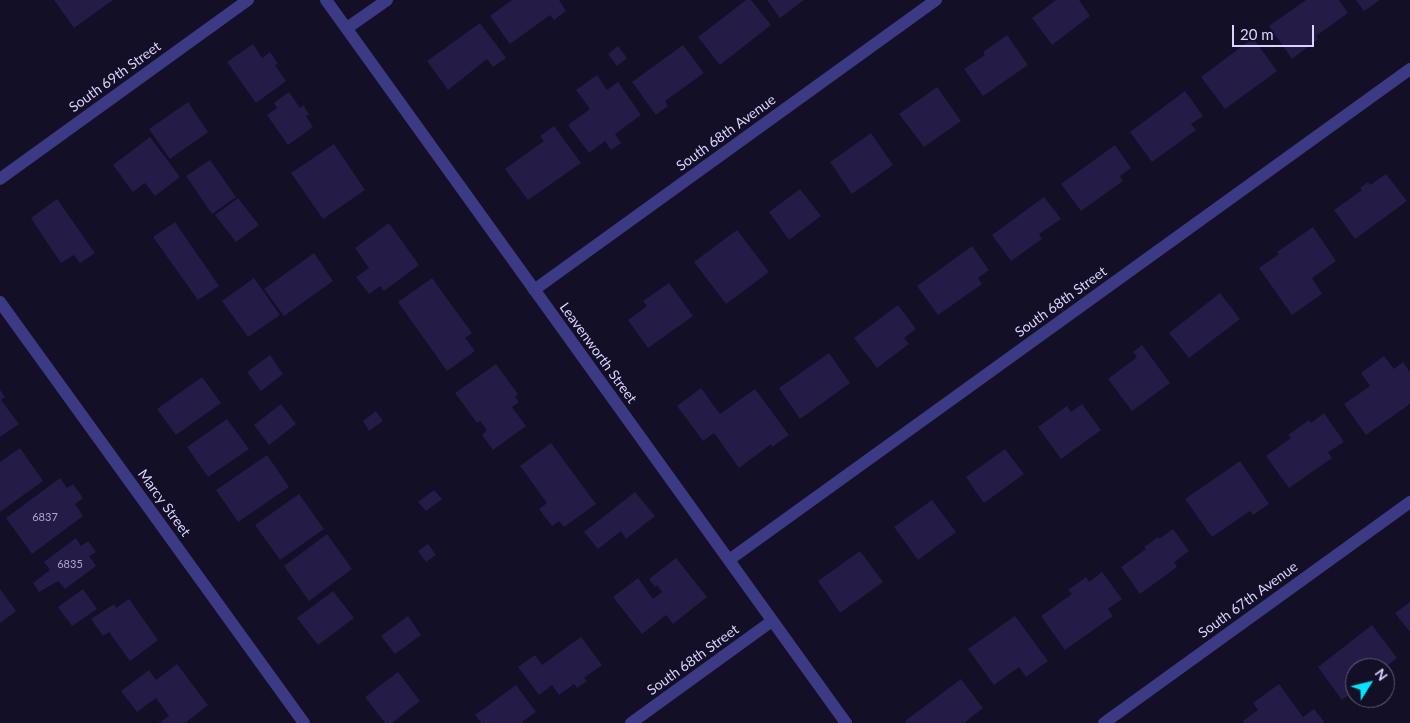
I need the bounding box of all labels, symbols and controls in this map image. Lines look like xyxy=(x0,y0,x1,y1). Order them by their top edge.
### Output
scale bar xyxy=(1235,15,1318,47)
text: 20 m xyxy=(1240,25,1274,43)
street label: South 69th Street xyxy=(66,38,164,116)
street label: South 68th Avenue xyxy=(673,91,779,175)
street label: South 68th Street xyxy=(1012,263,1110,341)
street label: Leavenworth Street xyxy=(556,299,640,407)
street label: Marcy Street xyxy=(134,466,194,540)
house number: 6837 xyxy=(32,510,58,524)
house number: 6835 xyxy=(57,557,83,571)
street label: South 67th Avenue xyxy=(1195,558,1301,642)
street label: South 68th Street xyxy=(644,621,742,699)
north arrow xyxy=(1345,658,1395,708)
text: N xyxy=(1372,665,1392,684)

